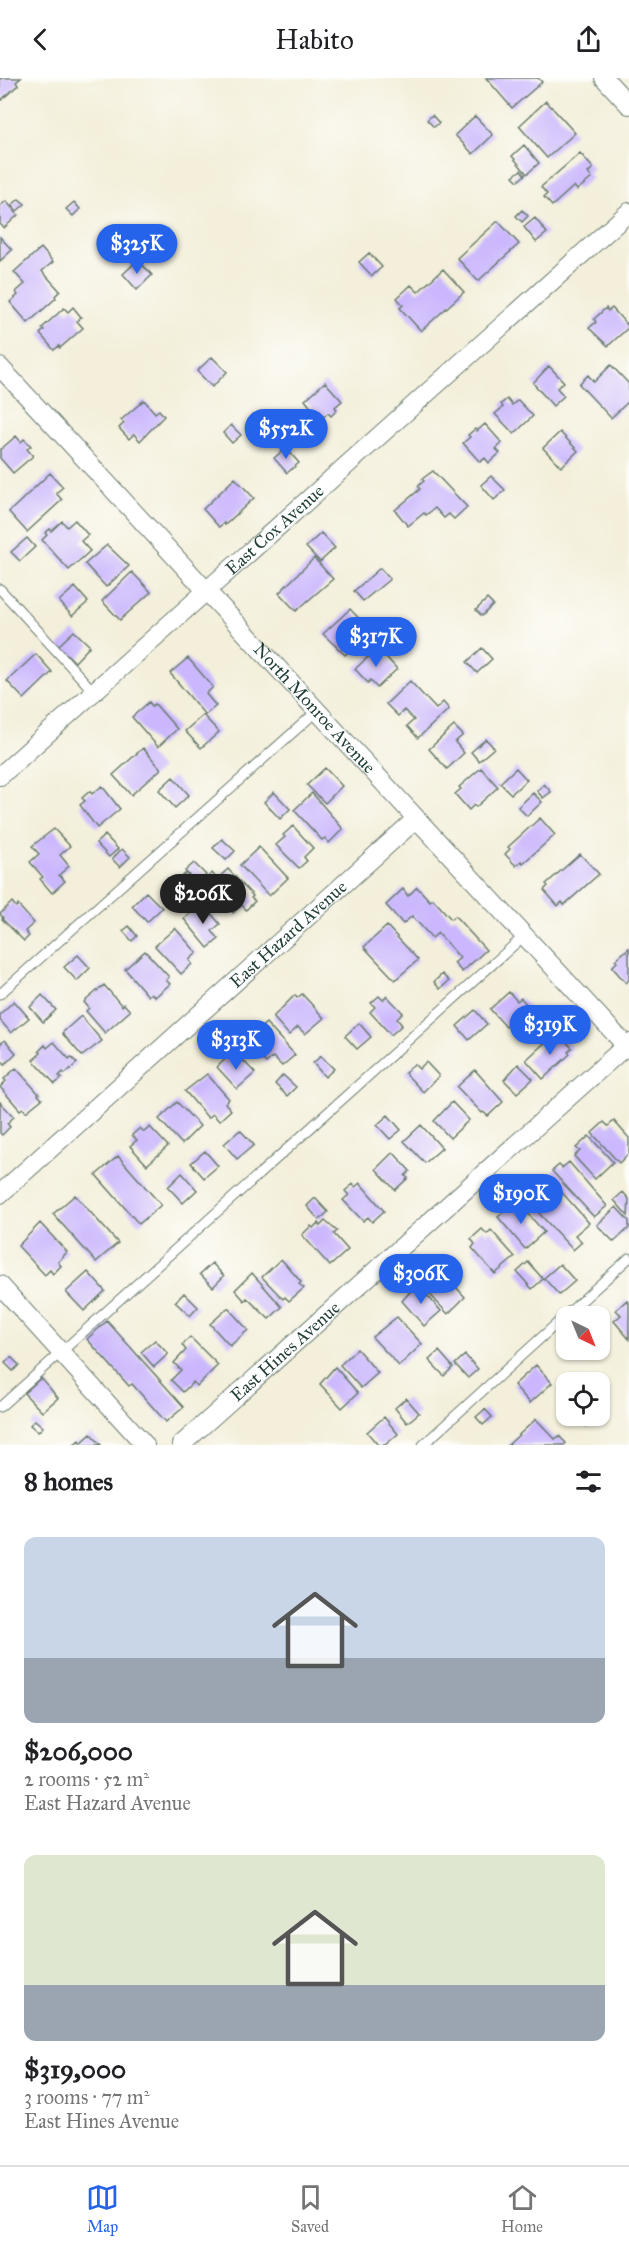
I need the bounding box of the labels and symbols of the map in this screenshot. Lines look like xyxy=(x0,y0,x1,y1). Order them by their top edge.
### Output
pin: $325K xyxy=(95,224,179,275)
pin: $552K xyxy=(244,409,328,460)
street label: East Cox Avenue xyxy=(221,480,328,579)
pin: $317K xyxy=(334,617,418,668)
street label: North Monroe Avenue xyxy=(249,638,380,778)
pin: $206K xyxy=(161,874,245,925)
street label: East Hazard Avenue xyxy=(225,876,351,993)
pin: $319K xyxy=(508,1005,592,1056)
pin: $313K xyxy=(194,1020,278,1071)
pin: $190K xyxy=(479,1174,563,1225)
pin: $306K xyxy=(379,1254,463,1305)
street label: East Hines Avenue xyxy=(226,1297,345,1406)
north arrow xyxy=(556,1306,610,1360)

